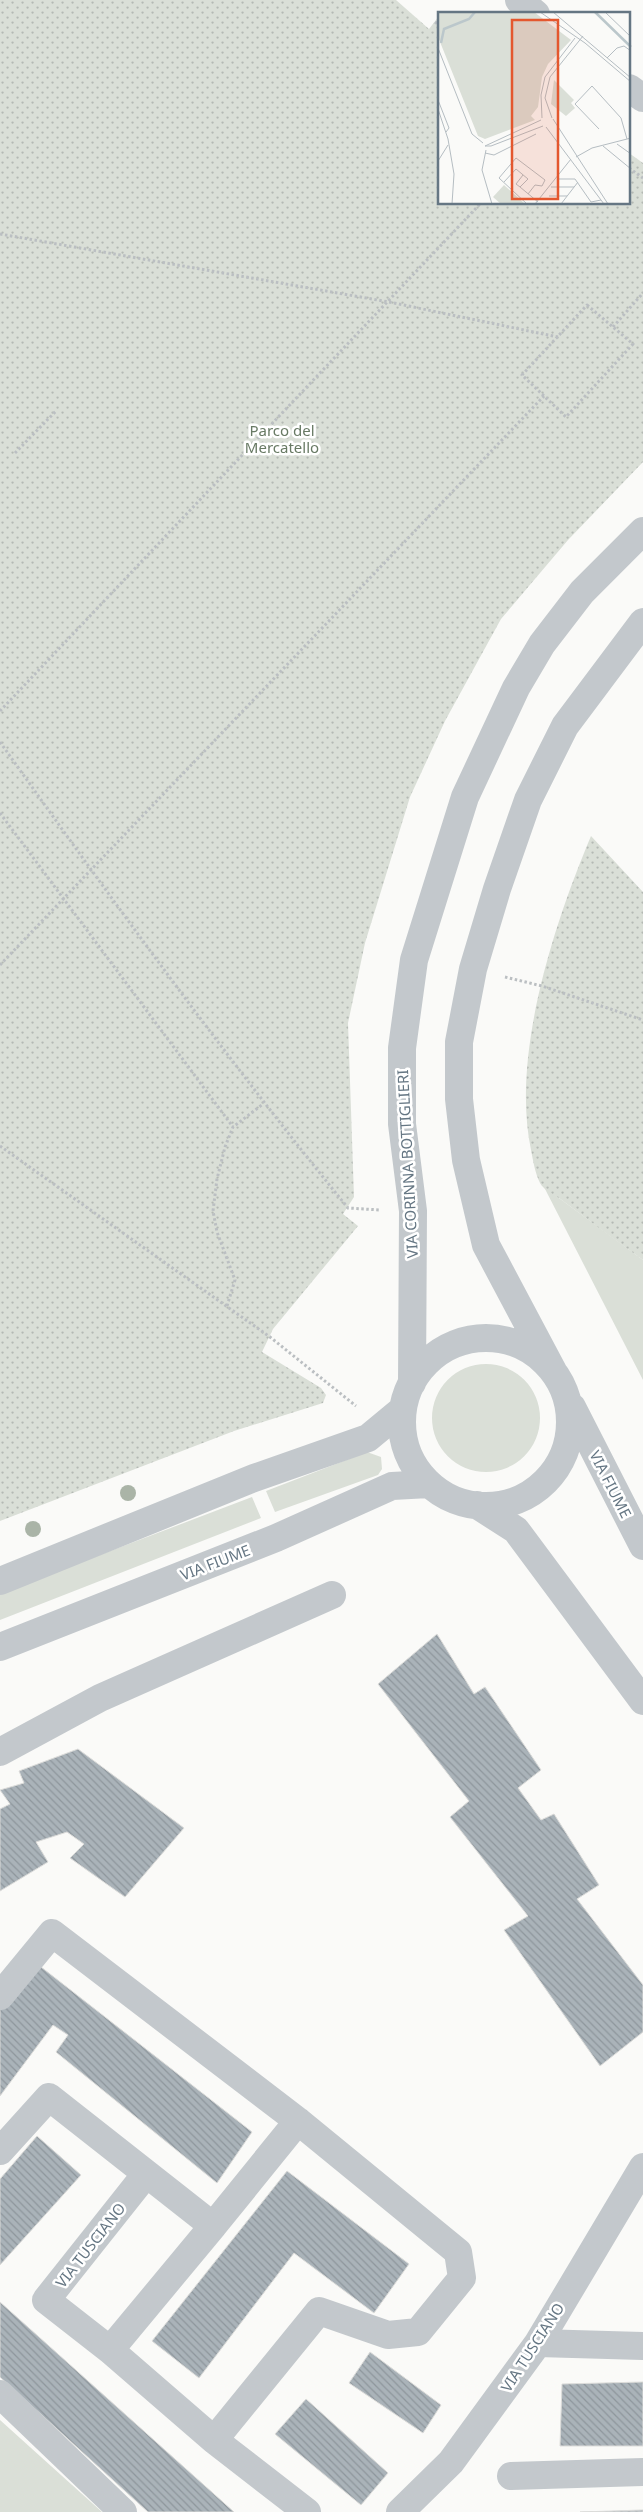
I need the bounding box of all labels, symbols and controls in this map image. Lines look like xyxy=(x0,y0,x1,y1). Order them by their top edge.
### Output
inset map xyxy=(438,12,630,205)
park label: Parco del Mercatello xyxy=(245,420,319,457)
street label: VIA CORINNA BOTTIGLIERI xyxy=(392,1069,422,1259)
street label: VIA FIUME xyxy=(585,1447,637,1521)
street label: VIA FIUME xyxy=(177,1540,253,1584)
street label: VIA TUSCIANO xyxy=(51,2199,129,2291)
street label: VIA TUSCIANO xyxy=(496,2299,568,2395)

